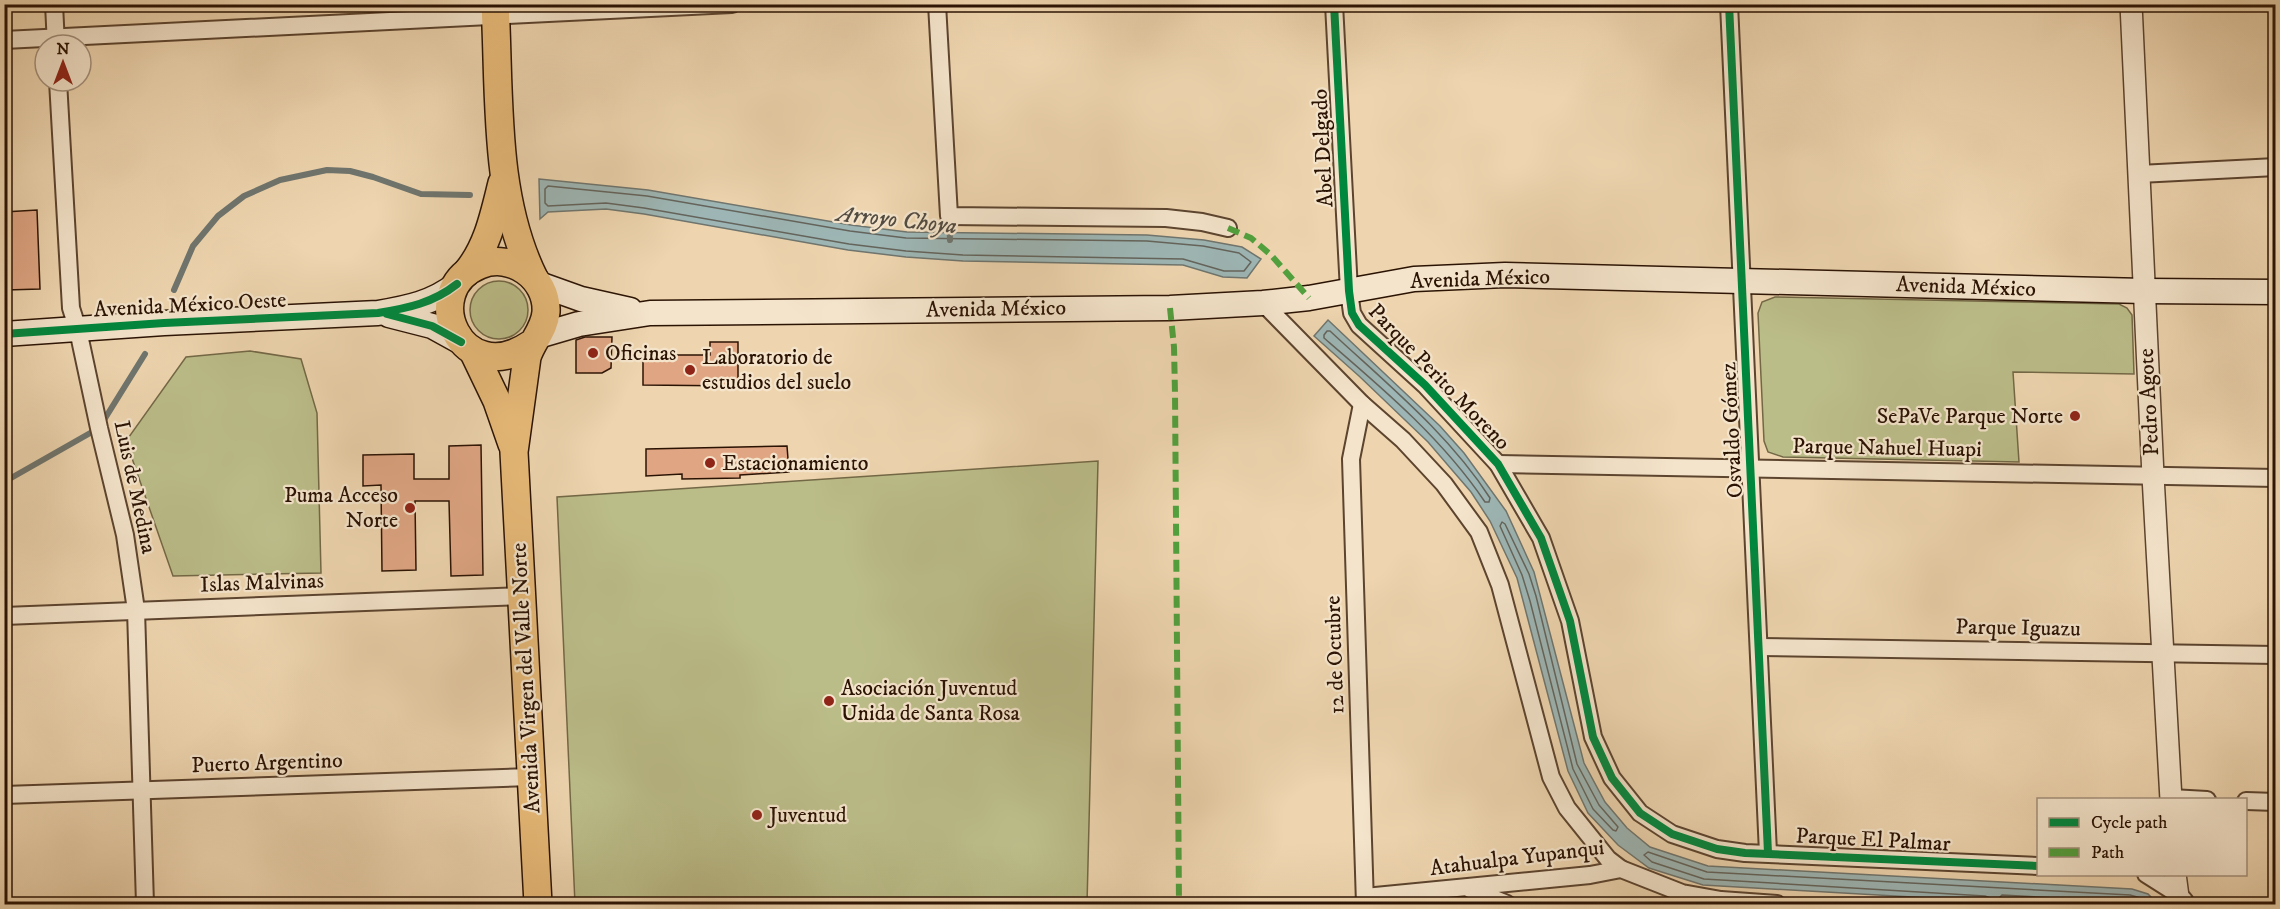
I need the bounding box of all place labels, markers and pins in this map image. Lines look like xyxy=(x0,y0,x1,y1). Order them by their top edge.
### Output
place label: Oficinas xyxy=(605,340,676,367)
place label: Laboratorio de estudios del suelo xyxy=(702,344,851,396)
marker: Oficinas xyxy=(586,346,600,360)
marker: Laboratorio de estudios del suelo xyxy=(683,363,697,377)
place label: SePaVe Parque Norte xyxy=(1877,403,2063,430)
marker: SePaVe Parque Norte xyxy=(2068,409,2082,423)
place label: Estacionamiento xyxy=(722,450,868,477)
marker: Estacionamiento xyxy=(703,456,717,470)
place label: Puma Acceso Norte xyxy=(284,482,398,534)
marker: Puma Acceso Norte xyxy=(403,501,417,515)
place label: Asociación Juventud Unida de Santa Rosa xyxy=(841,675,1020,727)
marker: Asociación Juventud Unida de Santa Rosa xyxy=(822,694,836,708)
place label: Juventud xyxy=(767,802,847,829)
marker: Juventud xyxy=(750,808,764,822)

